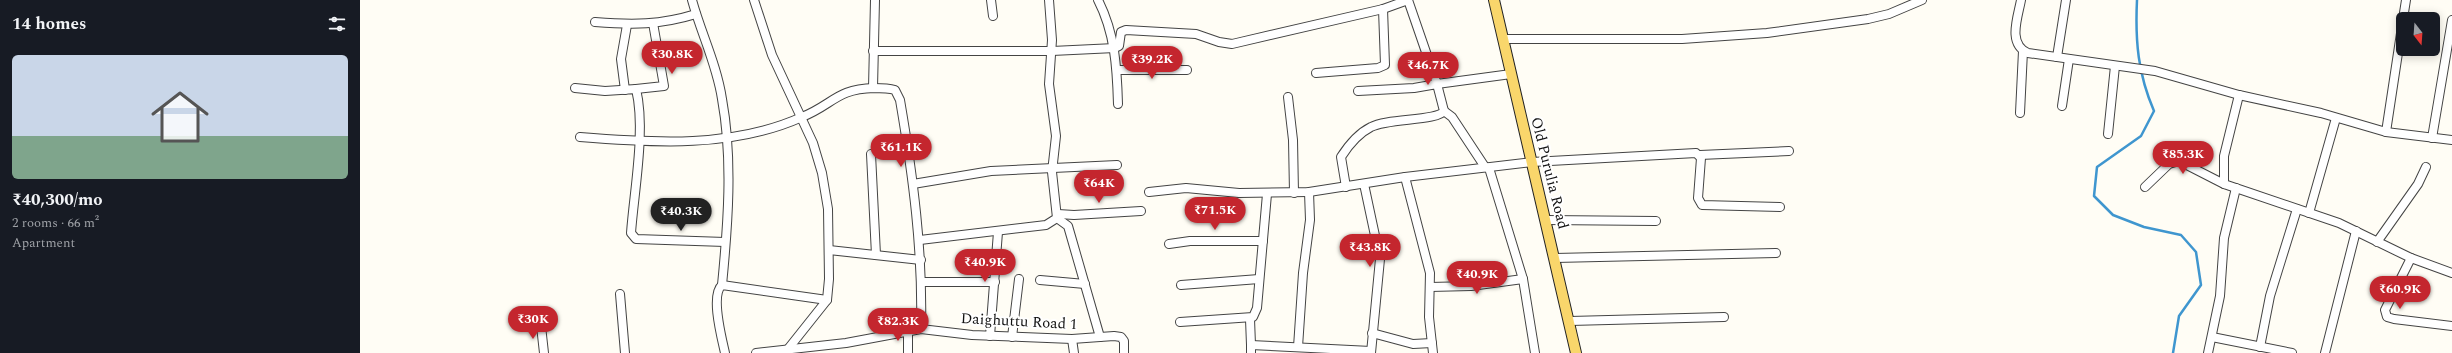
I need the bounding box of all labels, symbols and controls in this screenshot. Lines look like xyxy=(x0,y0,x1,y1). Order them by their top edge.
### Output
text: 14 homes xyxy=(12,11,86,37)
north arrow xyxy=(2396,12,2440,56)
map controls xyxy=(2396,12,2440,56)
icon: filters xyxy=(326,13,348,35)
pin: ₹30.8K xyxy=(639,41,705,75)
text: ₹30.8K xyxy=(651,44,693,64)
pin: ₹39.2K xyxy=(1119,46,1185,80)
text: ₹39.2K xyxy=(1131,49,1173,69)
pin: ₹46.7K xyxy=(1395,52,1461,86)
text: ₹46.7K xyxy=(1407,55,1449,75)
icon: home xyxy=(144,81,216,153)
street label: Old Purulia Road xyxy=(1524,115,1575,232)
pin: ₹61.1K xyxy=(868,134,934,168)
text: ₹61.1K xyxy=(880,137,922,157)
pin: ₹85.3K xyxy=(2150,141,2216,175)
text: ₹85.3K xyxy=(2162,144,2204,164)
pin: ₹64K xyxy=(1075,170,1123,204)
text: ₹64K xyxy=(1083,173,1115,193)
text: ₹40,300/mo xyxy=(12,187,103,213)
pin: ₹71.5K xyxy=(1182,197,1248,231)
pin: ₹40.3K xyxy=(648,198,714,232)
text: ₹71.5K xyxy=(1194,200,1236,220)
text: ₹40.3K xyxy=(660,201,702,221)
text: 2 rooms · 66 m² xyxy=(12,213,99,233)
text: Apartment xyxy=(12,233,75,253)
pin: ₹43.8K xyxy=(1337,234,1403,268)
text: ₹43.8K xyxy=(1349,237,1391,257)
pin: ₹40.9K xyxy=(952,249,1018,283)
text: ₹40.9K xyxy=(964,252,1006,272)
pin: ₹40.9K xyxy=(1444,261,1510,295)
text: ₹40.9K xyxy=(1456,264,1498,284)
pin: ₹60.9K xyxy=(2367,276,2433,310)
text: ₹60.9K xyxy=(2379,279,2421,299)
pin: ₹30K xyxy=(509,306,557,340)
street label: Daighuttu Road 1 xyxy=(960,307,1078,336)
pin: ₹82.3K xyxy=(865,308,931,342)
text: ₹30K xyxy=(517,309,549,329)
text: ₹82.3K xyxy=(877,311,919,331)

